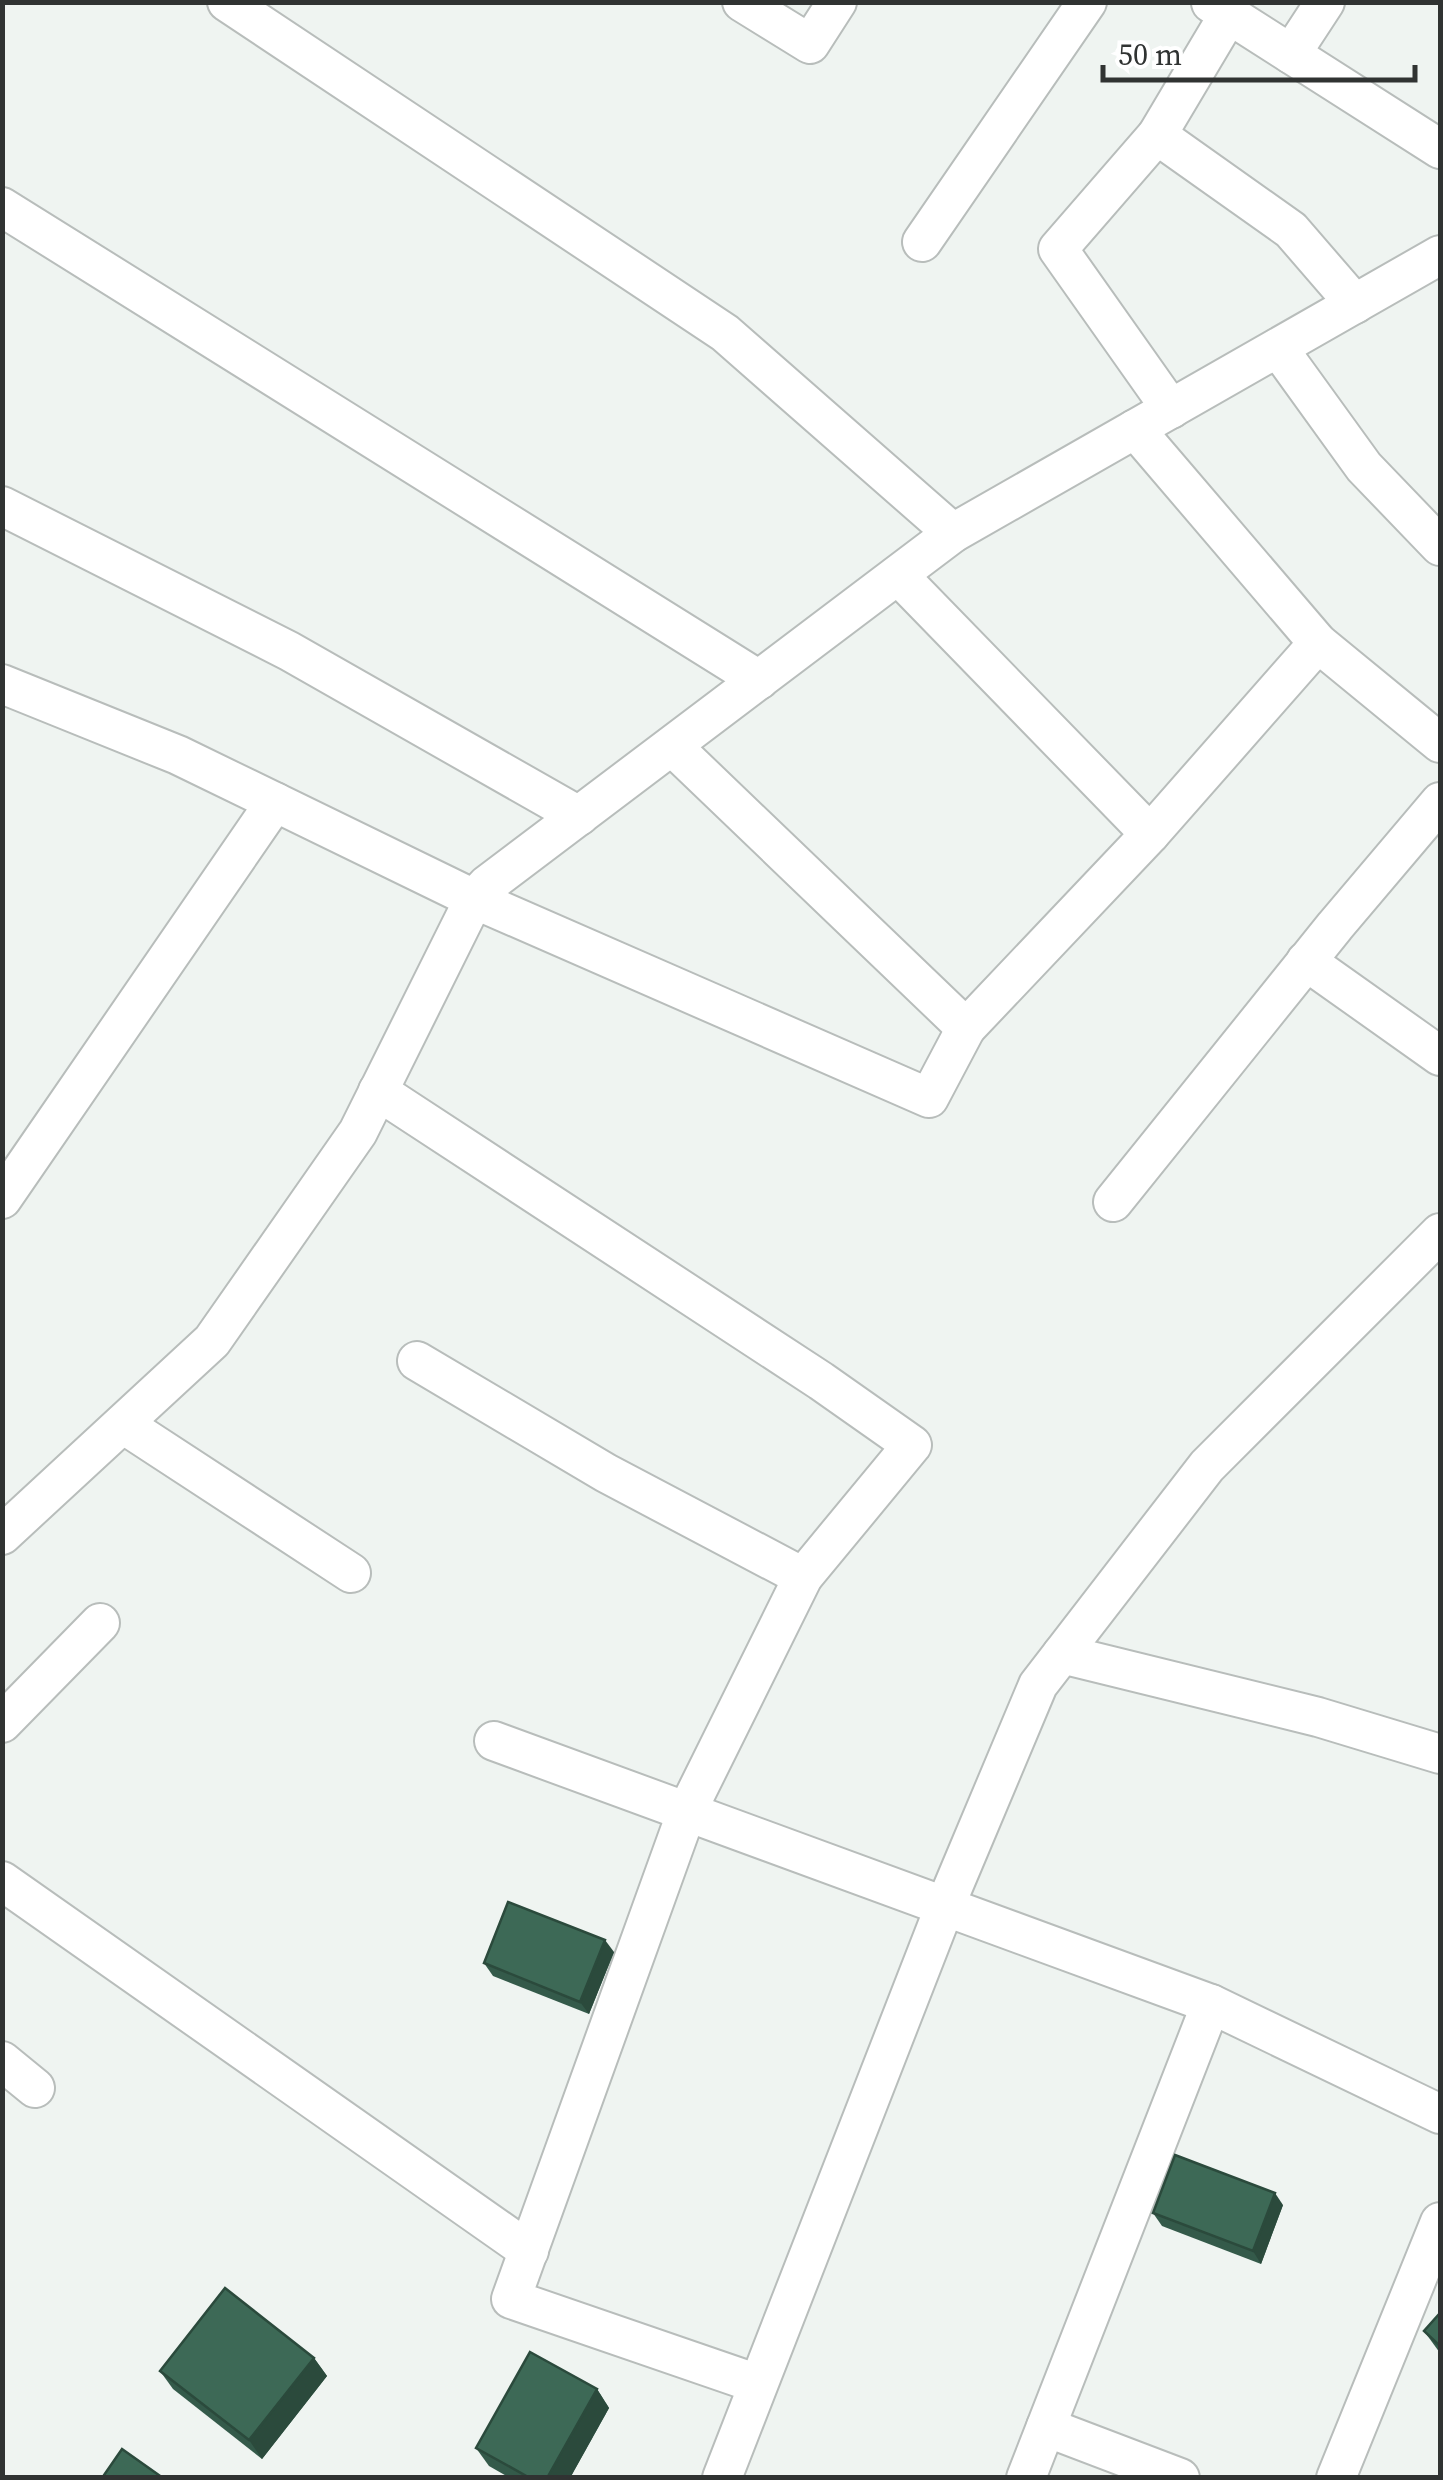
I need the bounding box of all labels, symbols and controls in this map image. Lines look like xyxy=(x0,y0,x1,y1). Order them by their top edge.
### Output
scale bar xyxy=(1103,20,1416,82)
text: 50 m xyxy=(1118,34,1182,75)

